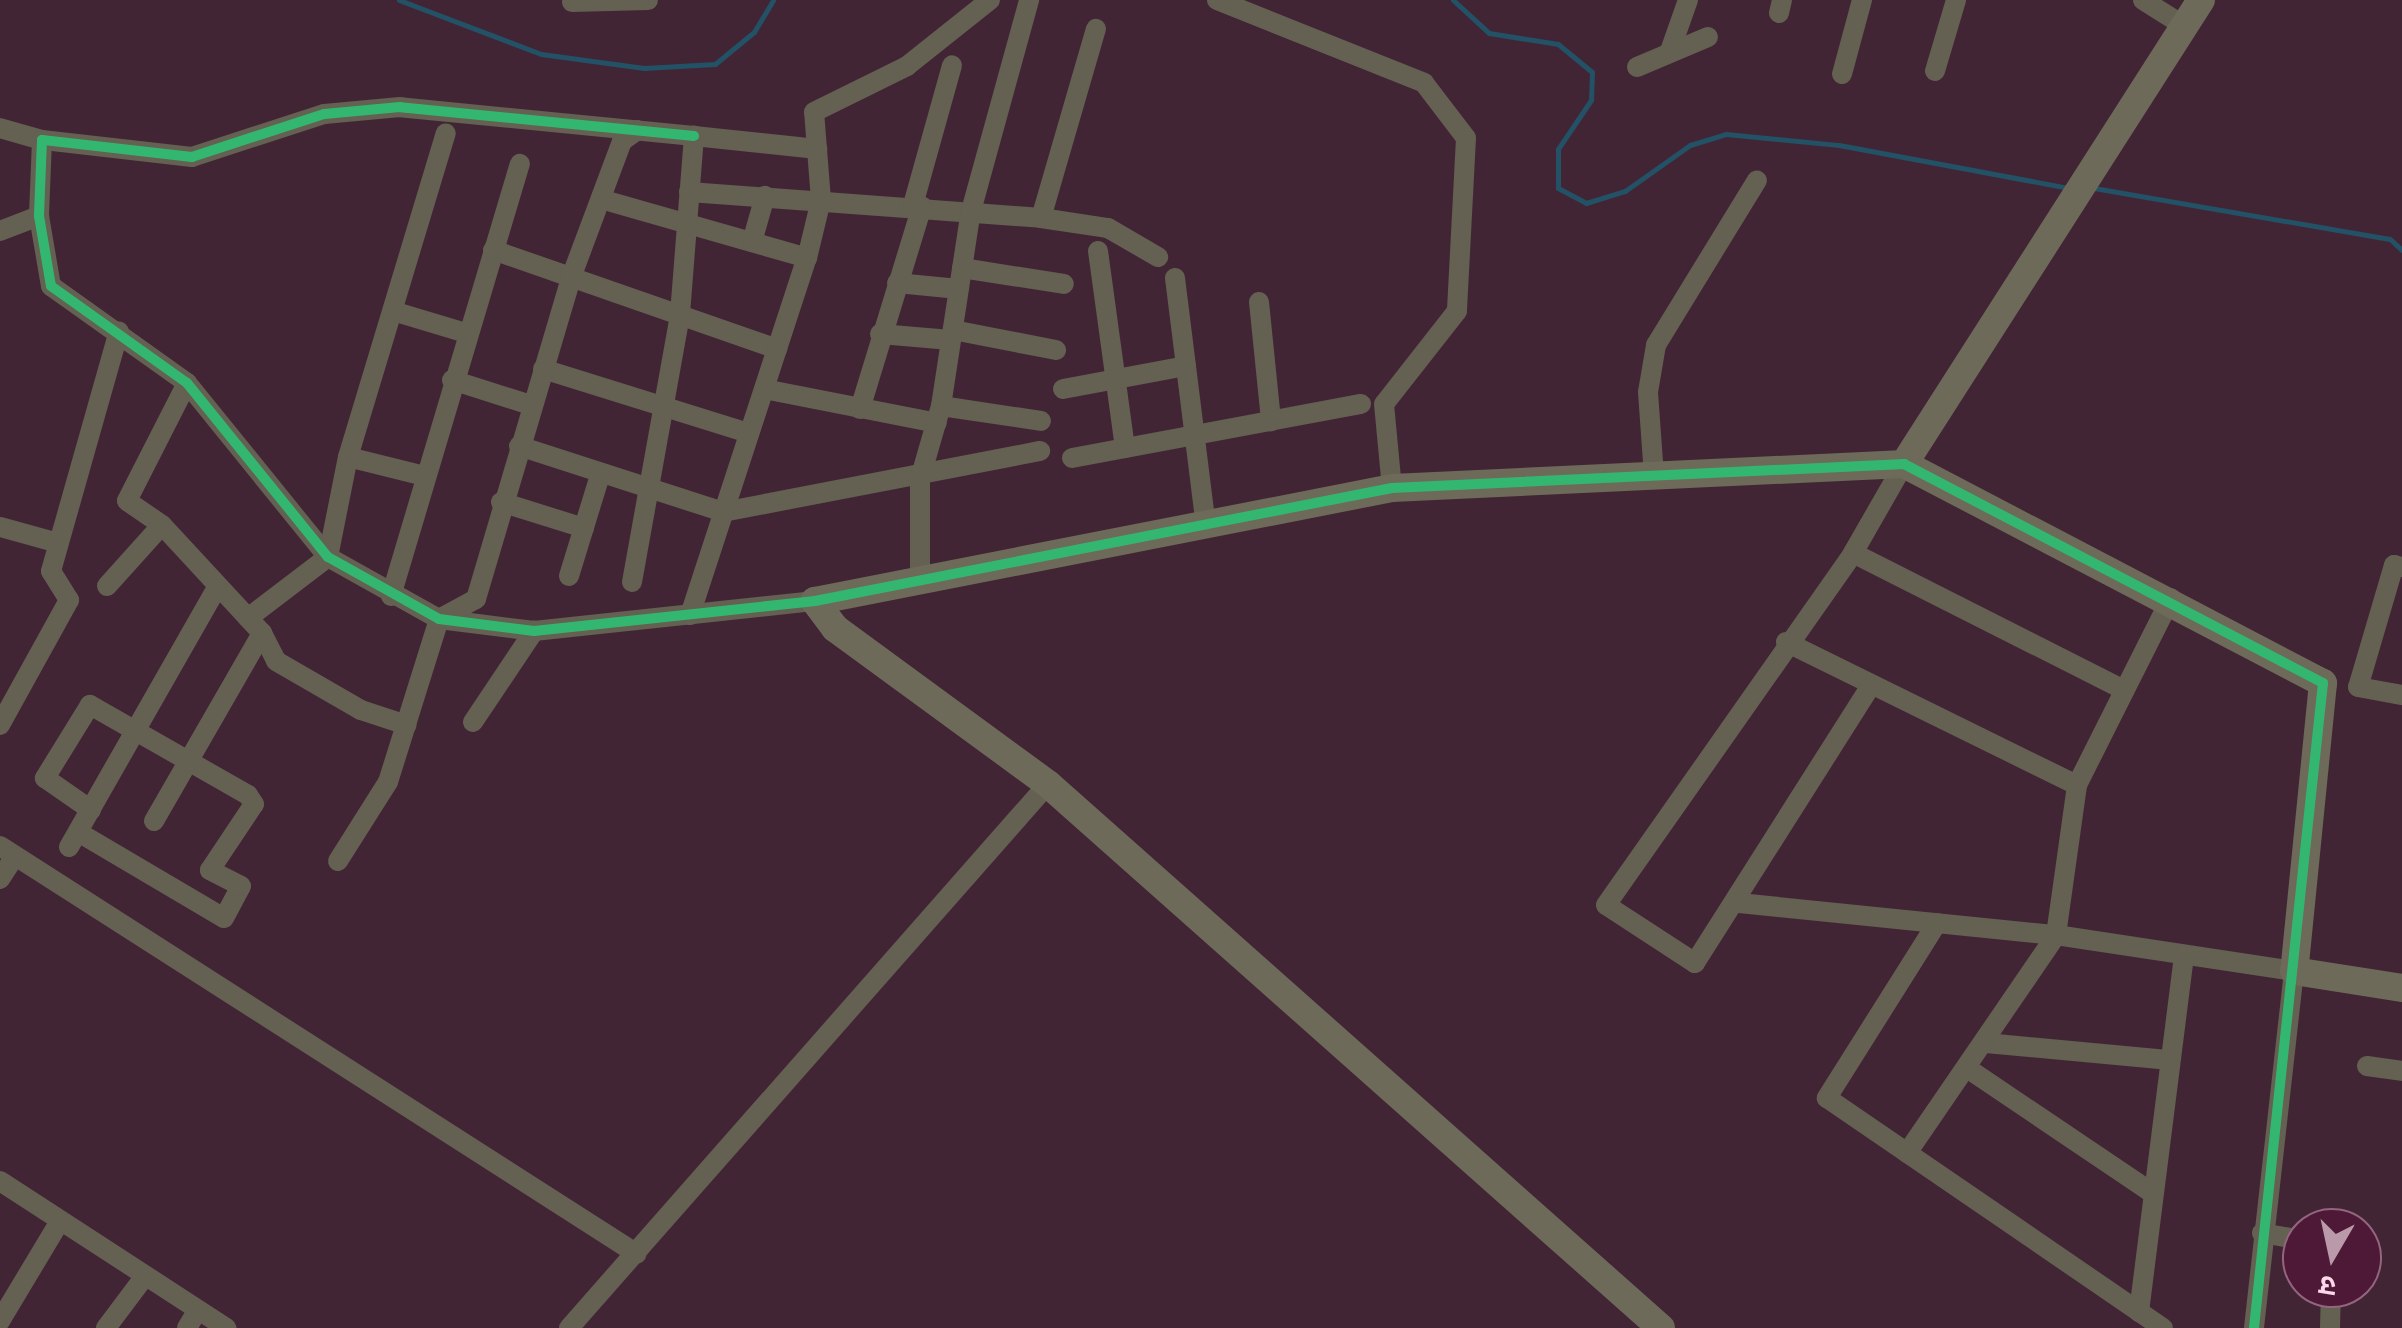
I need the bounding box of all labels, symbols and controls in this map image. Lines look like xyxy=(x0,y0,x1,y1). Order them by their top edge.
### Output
north arrow xyxy=(2282,1208,2382,1308)
text: उ xyxy=(2317,1269,2338,1304)

